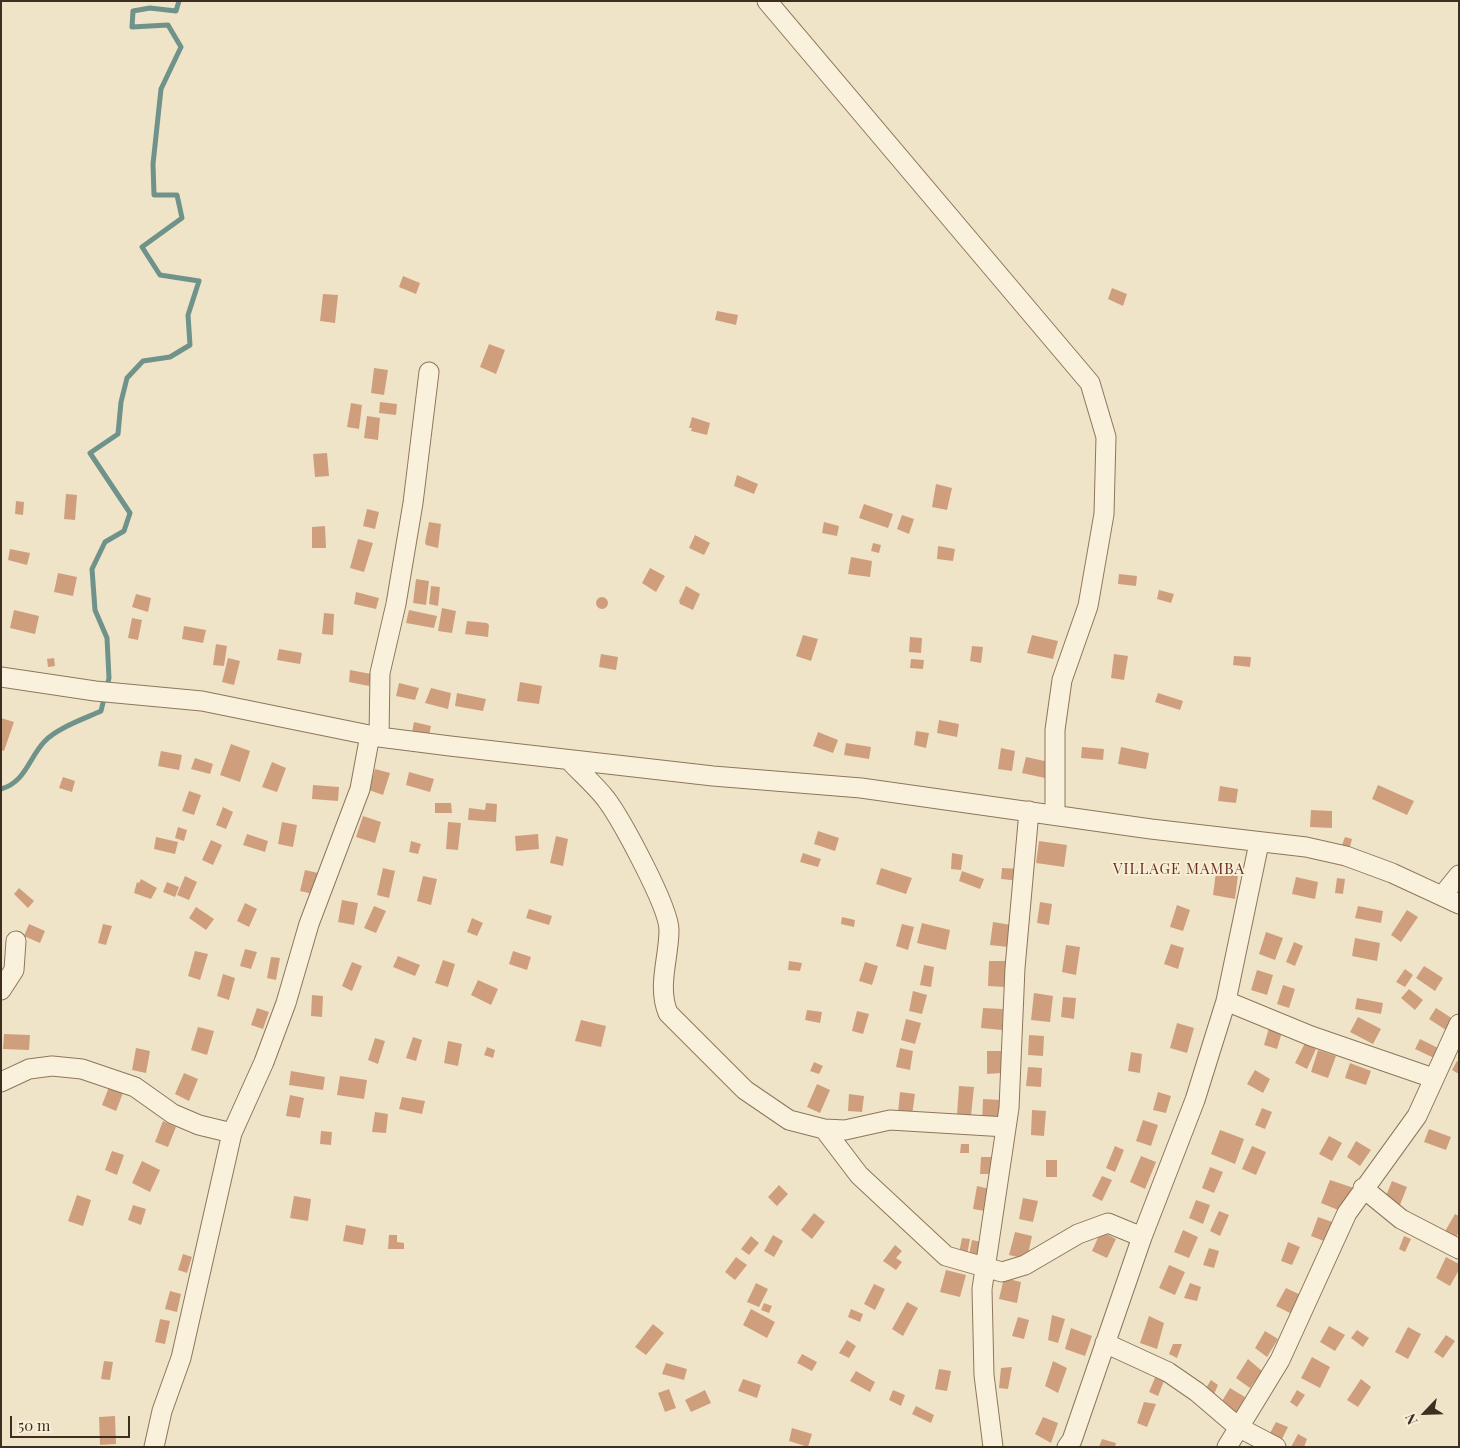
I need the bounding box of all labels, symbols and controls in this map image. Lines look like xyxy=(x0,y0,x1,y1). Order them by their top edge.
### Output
district label: VILLAGE MAMBA xyxy=(1111,860,1247,878)
north arrow xyxy=(1400,1388,1450,1438)
scale bar xyxy=(12,1406,132,1438)
text: N xyxy=(1400,1411,1422,1428)
text: 50 m xyxy=(18,1415,50,1435)

